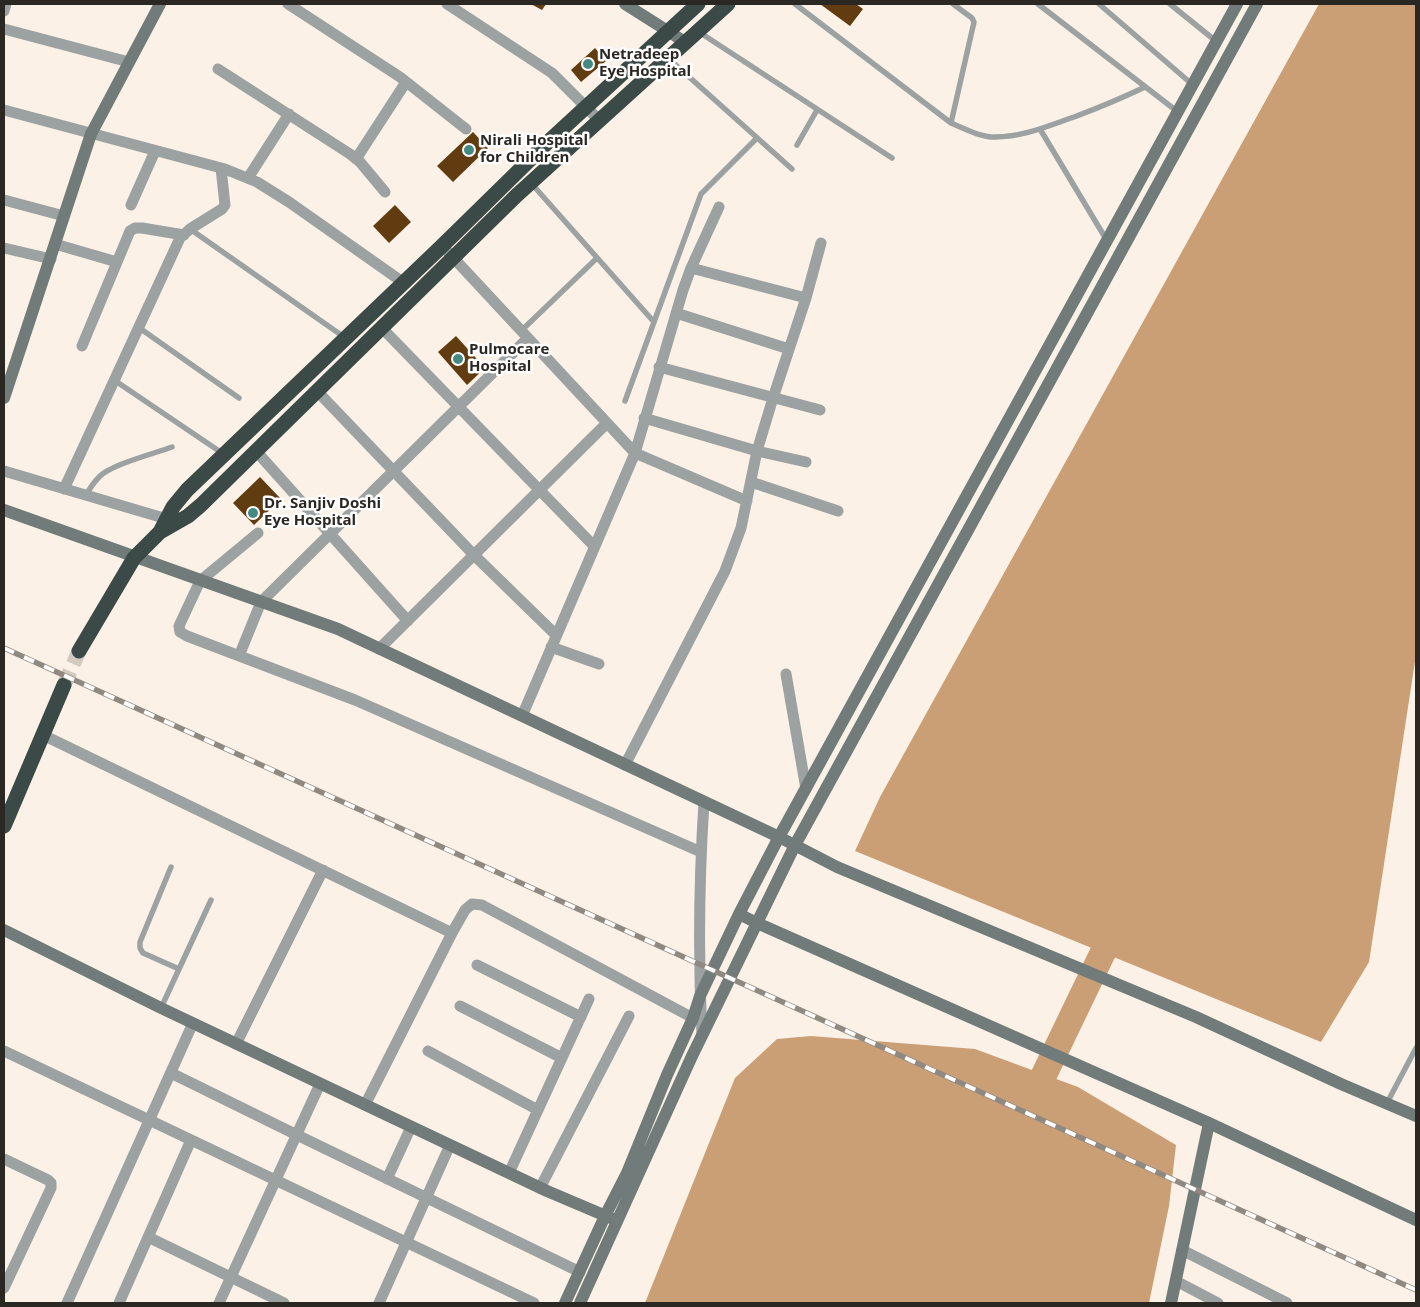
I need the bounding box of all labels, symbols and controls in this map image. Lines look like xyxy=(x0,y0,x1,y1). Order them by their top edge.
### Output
place label: Netradeep Eye Hospital xyxy=(599,46,691,81)
marker: Netradeep Eye Hospital xyxy=(581,57,595,71)
place label: Nirali Hospital for Children xyxy=(480,132,588,167)
marker: Nirali Hospital for Children xyxy=(462,143,476,157)
place label: Pulmocare Hospital xyxy=(469,341,549,376)
marker: Pulmocare Hospital xyxy=(451,352,465,366)
place label: Dr. Sanjiv Doshi Eye Hospital xyxy=(264,495,381,530)
marker: Dr. Sanjiv Doshi Eye Hospital xyxy=(246,506,260,520)

